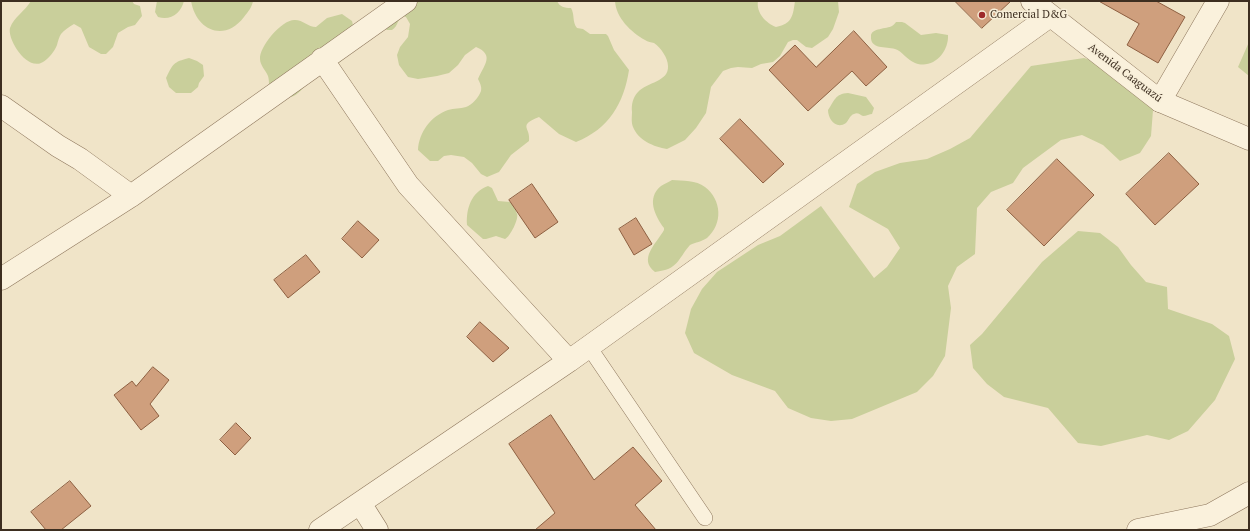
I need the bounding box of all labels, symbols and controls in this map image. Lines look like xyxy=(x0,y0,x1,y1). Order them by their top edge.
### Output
place label: Comercial D&G xyxy=(990,8,1067,22)
marker: Comercial D&G xyxy=(977,10,987,20)
street label: Avenida Caaguazú xyxy=(1085,41,1165,105)

